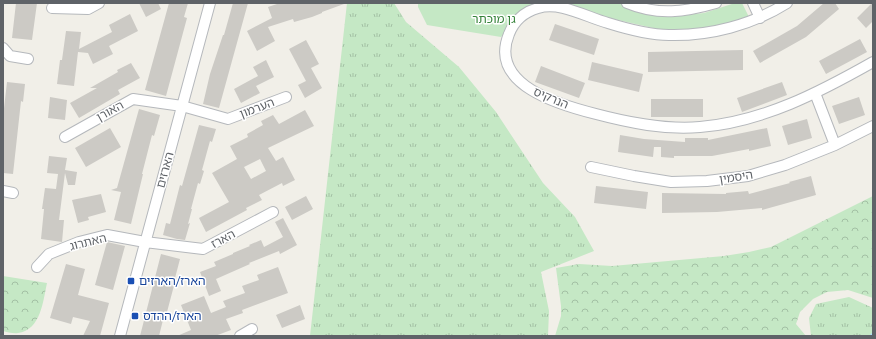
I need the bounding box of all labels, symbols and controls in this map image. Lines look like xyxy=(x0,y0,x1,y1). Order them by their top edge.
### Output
park label: גן מוכתר xyxy=(472,12,516,25)
street label: הנרקיס xyxy=(532,84,571,111)
street label: הערמון xyxy=(238,95,276,120)
street label: האורן xyxy=(94,98,126,123)
street label: הארזים xyxy=(153,150,176,189)
street label: היסמין xyxy=(718,167,754,186)
street label: הארז xyxy=(209,227,237,250)
street label: האתרוג xyxy=(68,231,108,252)
place label: הארז/הארזים xyxy=(139,274,206,287)
marker: הארז/הארזים xyxy=(126,276,136,286)
place label: הארז/ההדס xyxy=(143,309,202,322)
marker: הארז/ההדס xyxy=(130,311,140,321)

